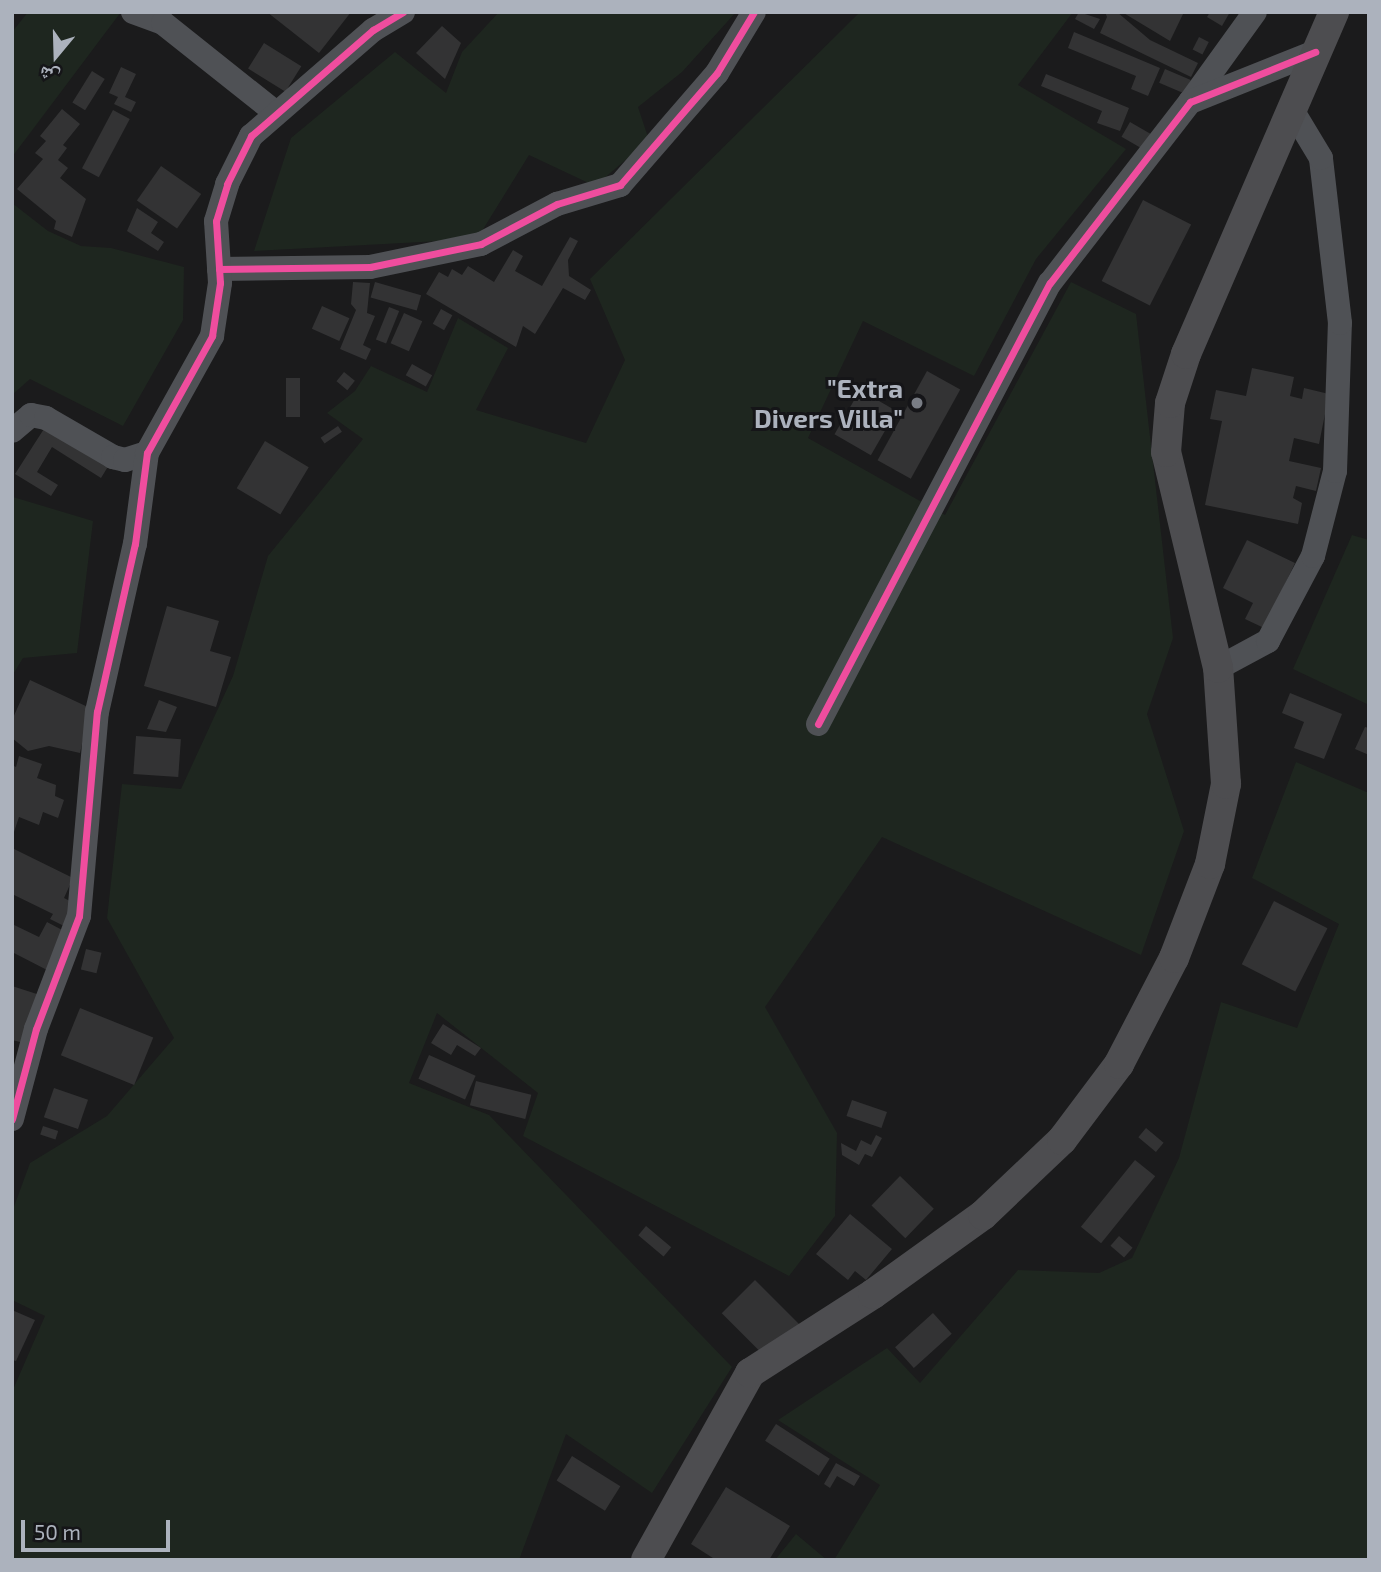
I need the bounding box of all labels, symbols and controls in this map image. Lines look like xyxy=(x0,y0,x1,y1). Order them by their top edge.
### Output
north arrow xyxy=(21,21,91,91)
text: ش xyxy=(36,62,62,90)
place label: "Extra Divers Villa" xyxy=(753,372,903,434)
marker: "Extra Divers Villa" xyxy=(909,395,925,411)
scale bar xyxy=(24,1506,173,1550)
text: 50 m xyxy=(34,1519,81,1544)

